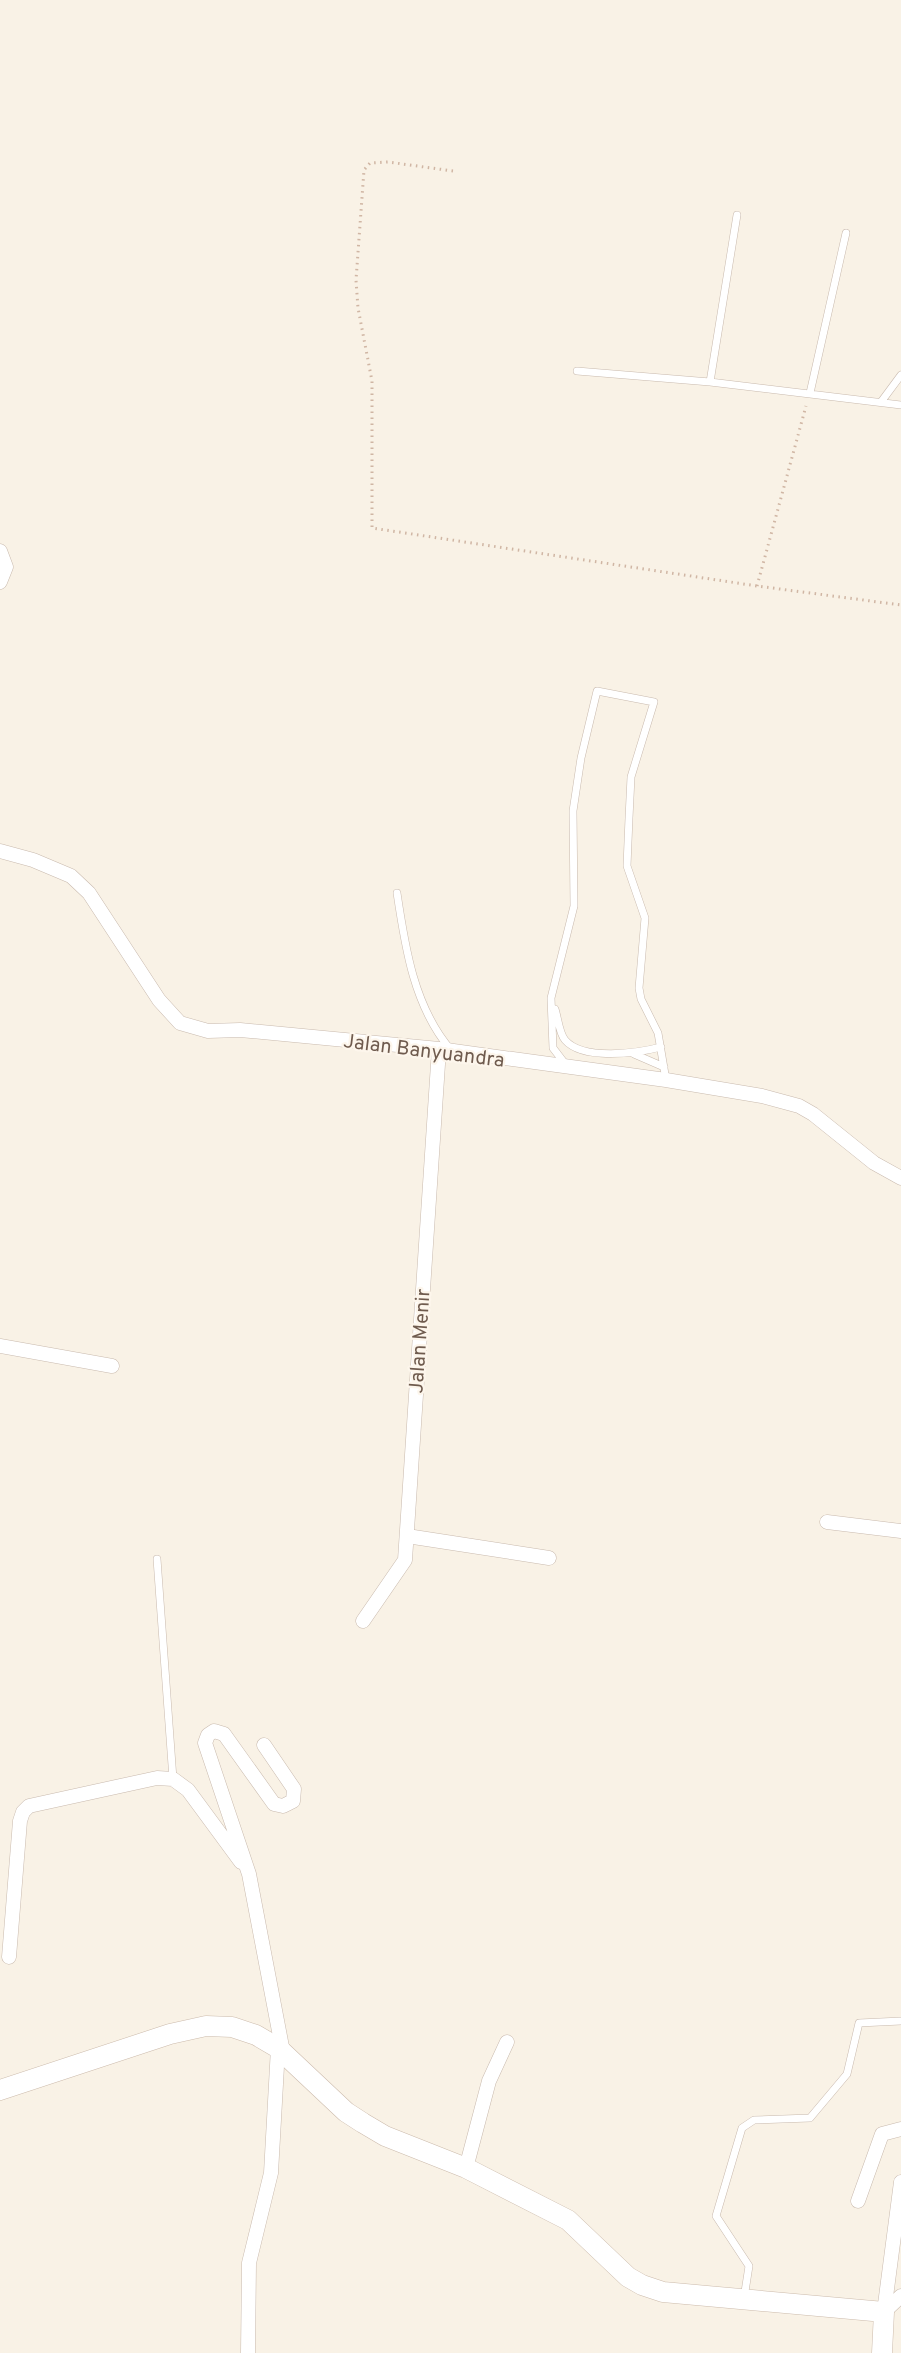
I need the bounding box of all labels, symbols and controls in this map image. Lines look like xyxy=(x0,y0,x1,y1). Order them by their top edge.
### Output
street label: Jalan Banyuandra xyxy=(342,1029,506,1075)
street label: Jalan Menir xyxy=(404,1288,438,1394)

